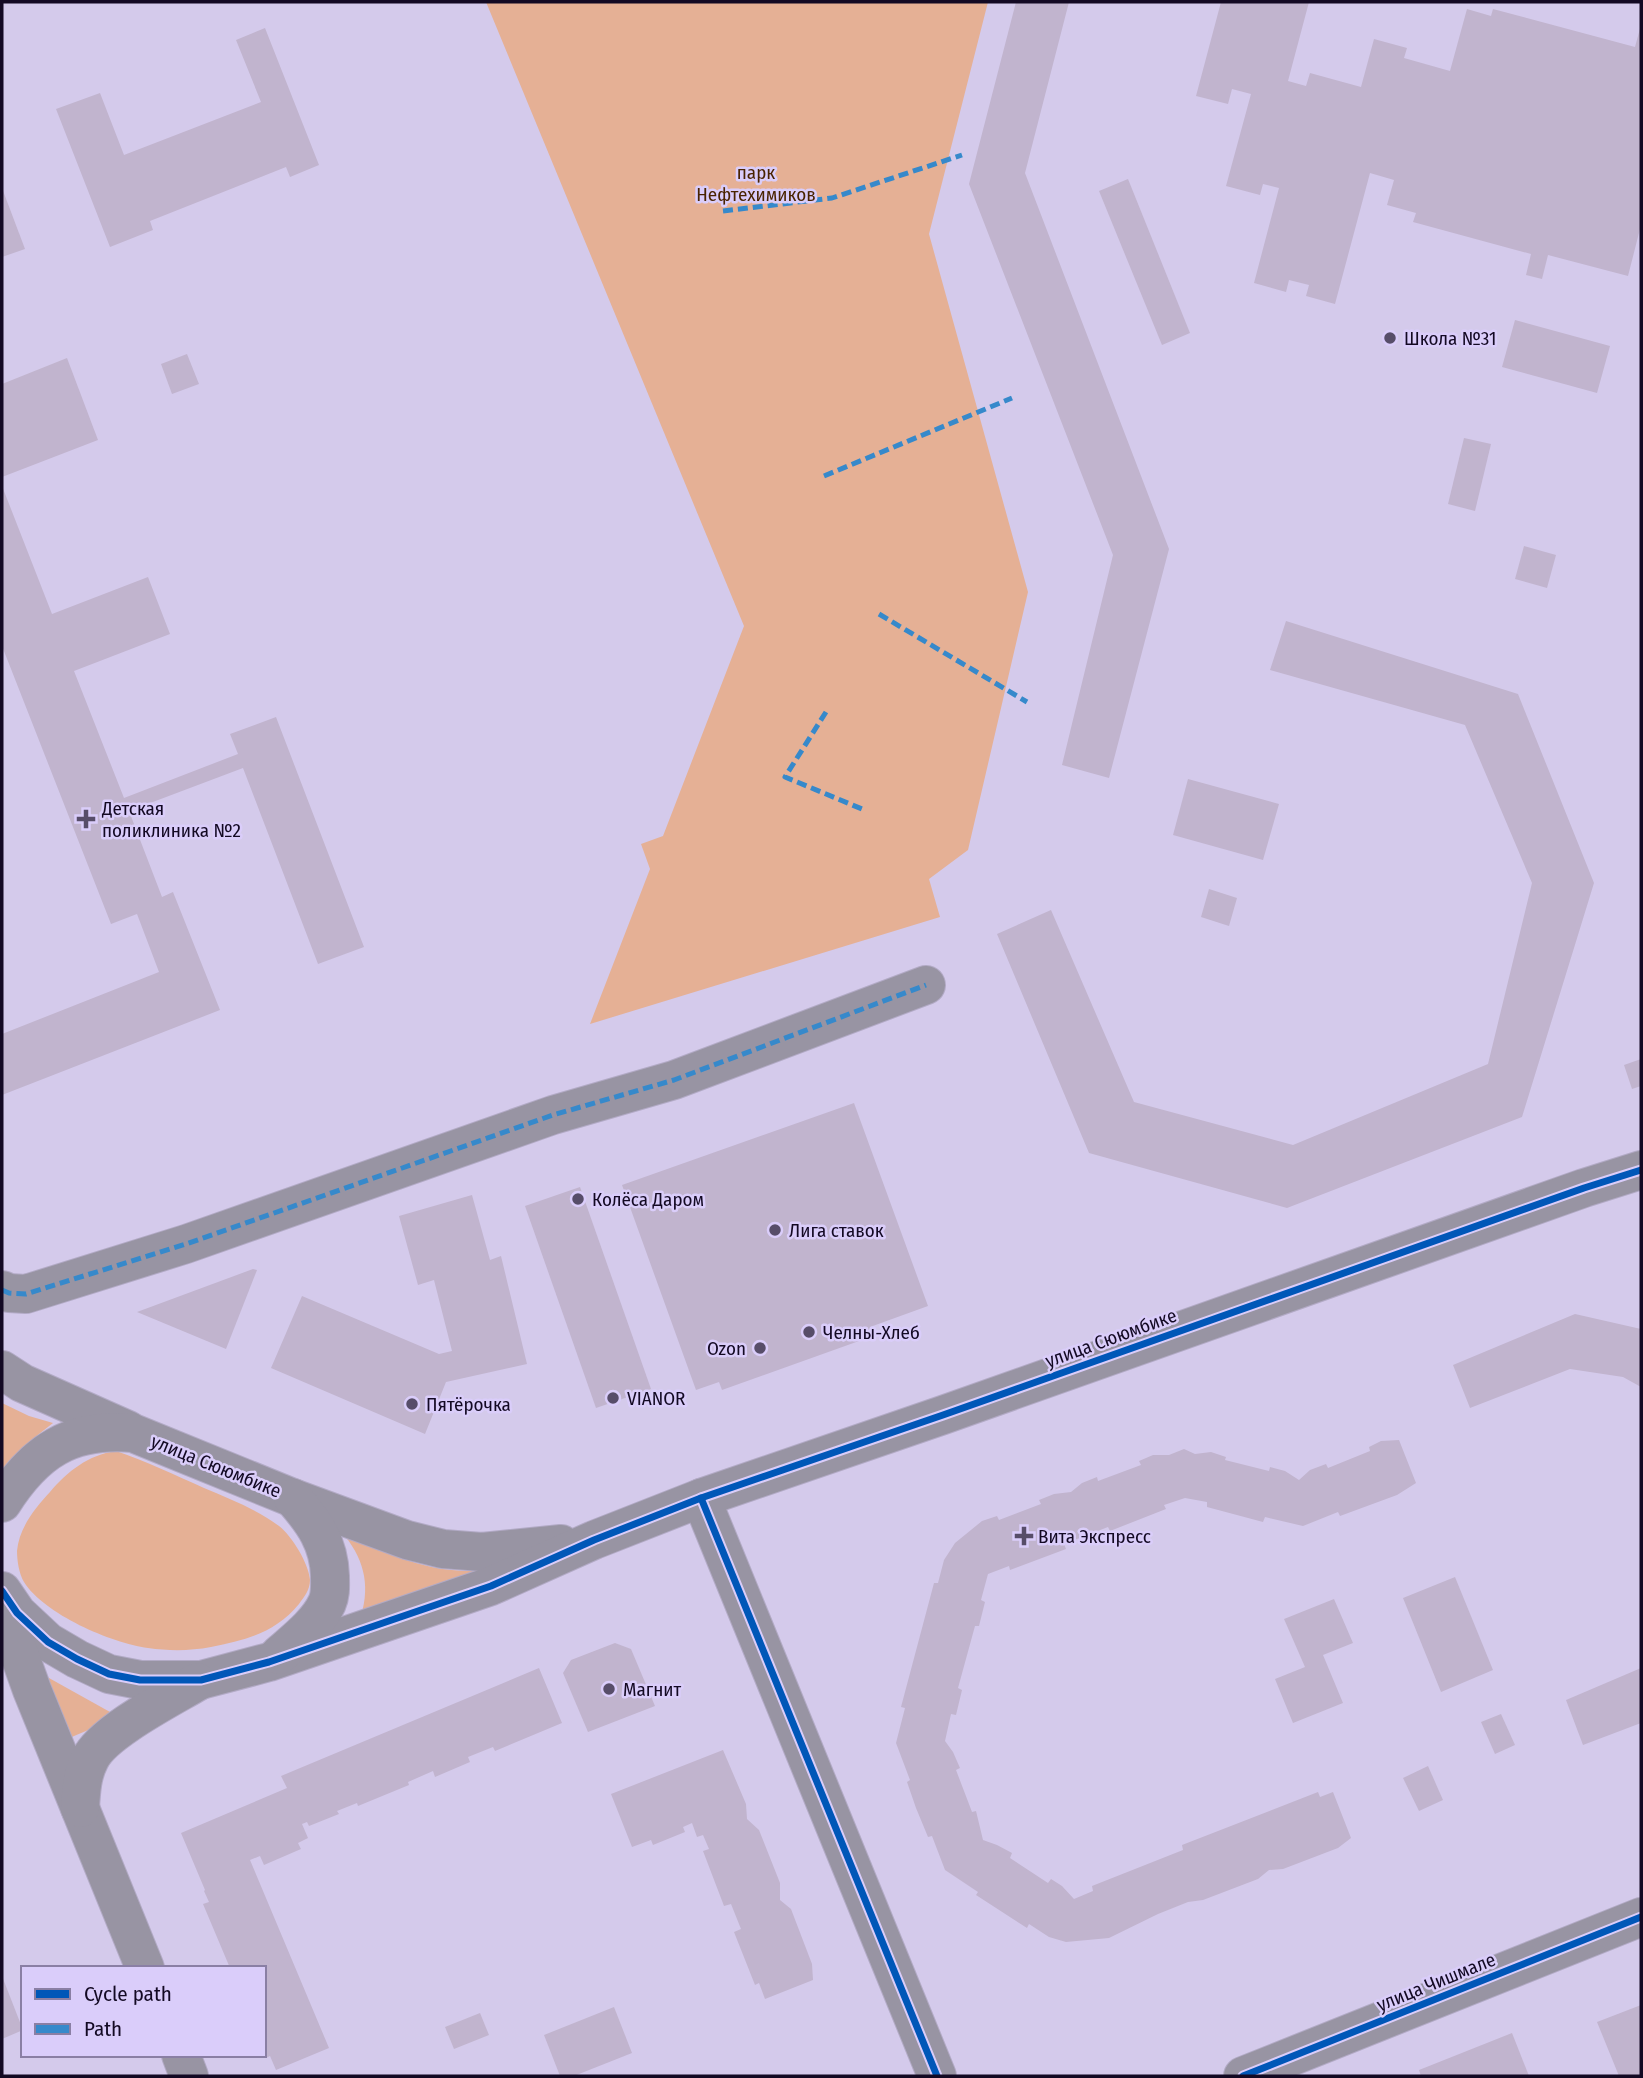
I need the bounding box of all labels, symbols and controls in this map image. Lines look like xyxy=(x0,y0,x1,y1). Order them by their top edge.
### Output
park label: парк Нефтехимиков xyxy=(696,161,816,206)
place label: Школа №31 xyxy=(1404,327,1496,350)
marker: Школа №31 xyxy=(1382,330,1398,346)
place label: Детская поликлиника №2 xyxy=(101,797,241,842)
marker: Детская поликлиника №2 xyxy=(76,809,96,829)
place label: Колёса Даром xyxy=(592,1188,704,1211)
marker: Колёса Даром xyxy=(570,1191,586,1207)
place label: Лига ставок xyxy=(789,1219,884,1242)
marker: Лига ставок xyxy=(767,1222,783,1238)
street label: улица Сююмбике xyxy=(1042,1304,1180,1372)
place label: Челны-Хлеб xyxy=(823,1321,920,1344)
marker: Челны-Хлеб xyxy=(801,1324,817,1340)
place label: Ozon xyxy=(707,1337,746,1360)
marker: Ozon xyxy=(752,1340,768,1356)
place label: VIANOR xyxy=(627,1387,685,1410)
marker: VIANOR xyxy=(605,1390,621,1406)
place label: Пятёрочка xyxy=(426,1393,511,1416)
marker: Пятёрочка xyxy=(404,1396,420,1412)
street label: улица Сююмбике xyxy=(148,1429,284,1503)
place label: Вита Экспресс xyxy=(1038,1525,1151,1548)
marker: Вита Экспресс xyxy=(1016,1528,1032,1544)
place label: Магнит xyxy=(623,1678,682,1701)
marker: Магнит xyxy=(601,1681,617,1697)
street label: улица Чишмале xyxy=(1373,1948,1499,2016)
legend xyxy=(21,1966,266,2057)
text: Cycle path xyxy=(84,1981,172,2007)
text: Path xyxy=(84,2016,122,2042)

